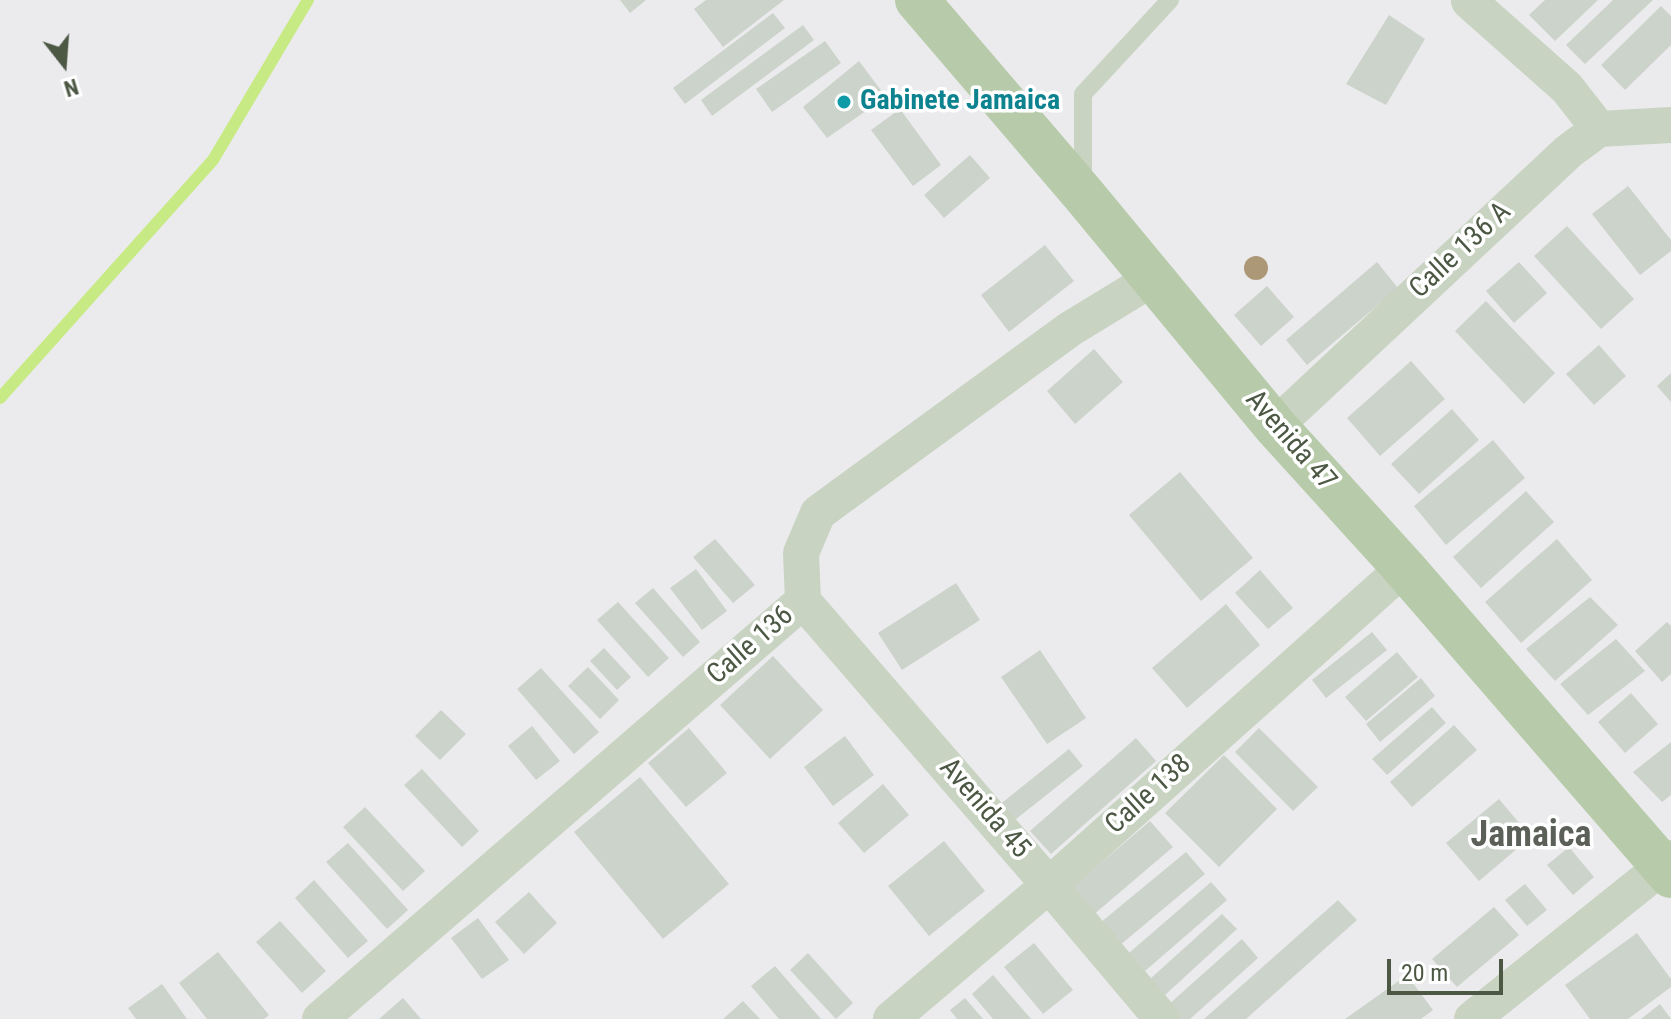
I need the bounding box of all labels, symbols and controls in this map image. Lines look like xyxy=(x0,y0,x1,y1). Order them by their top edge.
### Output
north arrow xyxy=(24,24,104,104)
text: N xyxy=(61,74,81,101)
place label: Gabinete Jamaica xyxy=(860,85,1060,119)
marker: Gabinete Jamaica xyxy=(835,93,853,111)
street label: Calle 136 A xyxy=(1404,196,1518,306)
street label: Avenida 47 xyxy=(1237,384,1343,498)
street label: Calle 136 xyxy=(701,599,801,693)
street label: Calle 138 xyxy=(1099,748,1199,842)
street label: Avenida 45 xyxy=(931,752,1037,866)
district label: Jamaica xyxy=(1471,815,1591,859)
scale bar xyxy=(1391,943,1507,993)
text: 20 m xyxy=(1401,959,1448,987)

